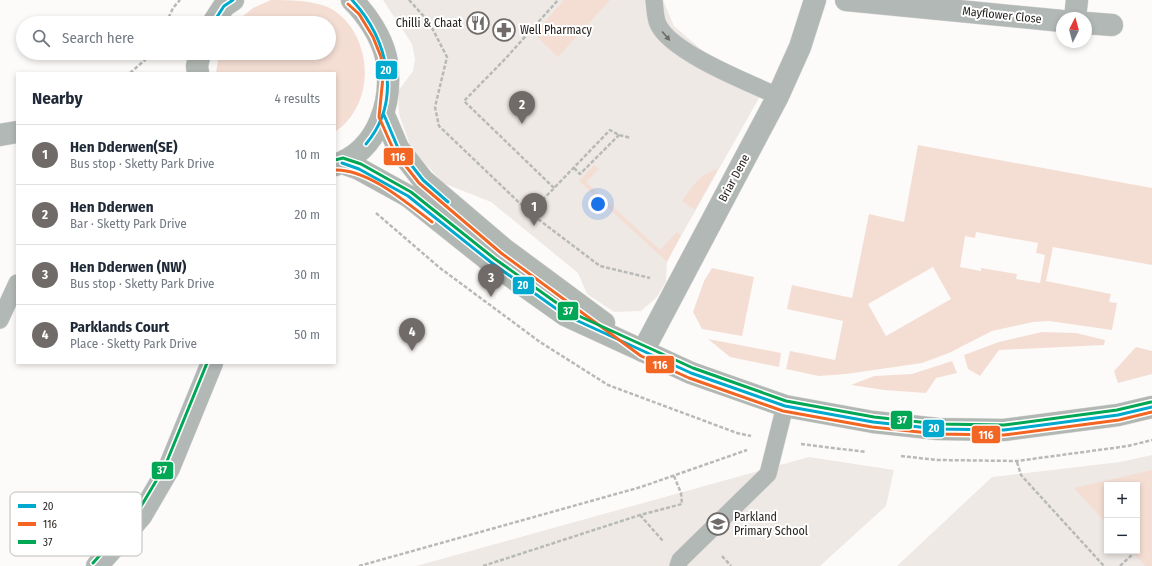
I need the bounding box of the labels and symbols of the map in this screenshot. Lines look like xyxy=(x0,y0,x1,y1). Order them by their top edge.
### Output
street label: Mayflower Close xyxy=(962,4,1042,26)
restaurant icon: Chilli & Chaat xyxy=(465,10,491,36)
north arrow xyxy=(1056,12,1092,48)
place label: Chilli & Chaat xyxy=(396,16,462,30)
pharmacy icon: Well Pharmacy xyxy=(491,17,517,43)
place label: Well Pharmacy xyxy=(520,23,593,37)
one-way arrow xyxy=(662,30,671,41)
line badge: 20 xyxy=(375,60,398,80)
text: 20 xyxy=(379,64,392,77)
pin: 2 xyxy=(509,91,535,124)
line badge: 116 xyxy=(383,147,414,166)
text: 116 xyxy=(391,151,406,164)
street label: Briar Dene xyxy=(716,152,752,204)
pin: 1 xyxy=(521,193,547,226)
your location xyxy=(588,194,608,214)
pin: 3 xyxy=(478,264,504,297)
line badge: 20 xyxy=(512,276,535,295)
text: 20 xyxy=(516,279,529,292)
line badge: 37 xyxy=(557,301,579,321)
text: 37 xyxy=(562,305,573,318)
pin: 4 xyxy=(399,318,425,351)
line badge: 116 xyxy=(645,355,675,374)
text: 116 xyxy=(653,359,668,372)
line badge: 37 xyxy=(890,410,913,430)
text: 37 xyxy=(896,414,907,427)
line badge: 20 xyxy=(922,419,945,438)
text: 20 xyxy=(927,422,940,435)
line badge: 116 xyxy=(971,425,1001,444)
text: 116 xyxy=(979,429,994,442)
line badge: 37 xyxy=(151,461,174,480)
text: 37 xyxy=(156,464,167,477)
legend xyxy=(10,492,142,556)
text: 20 xyxy=(43,500,54,513)
place label: Parkland Primary School xyxy=(734,510,808,538)
school or university icon: Parkland Primary School xyxy=(705,511,731,537)
text: 116 xyxy=(43,518,57,531)
text: 37 xyxy=(43,536,53,549)

